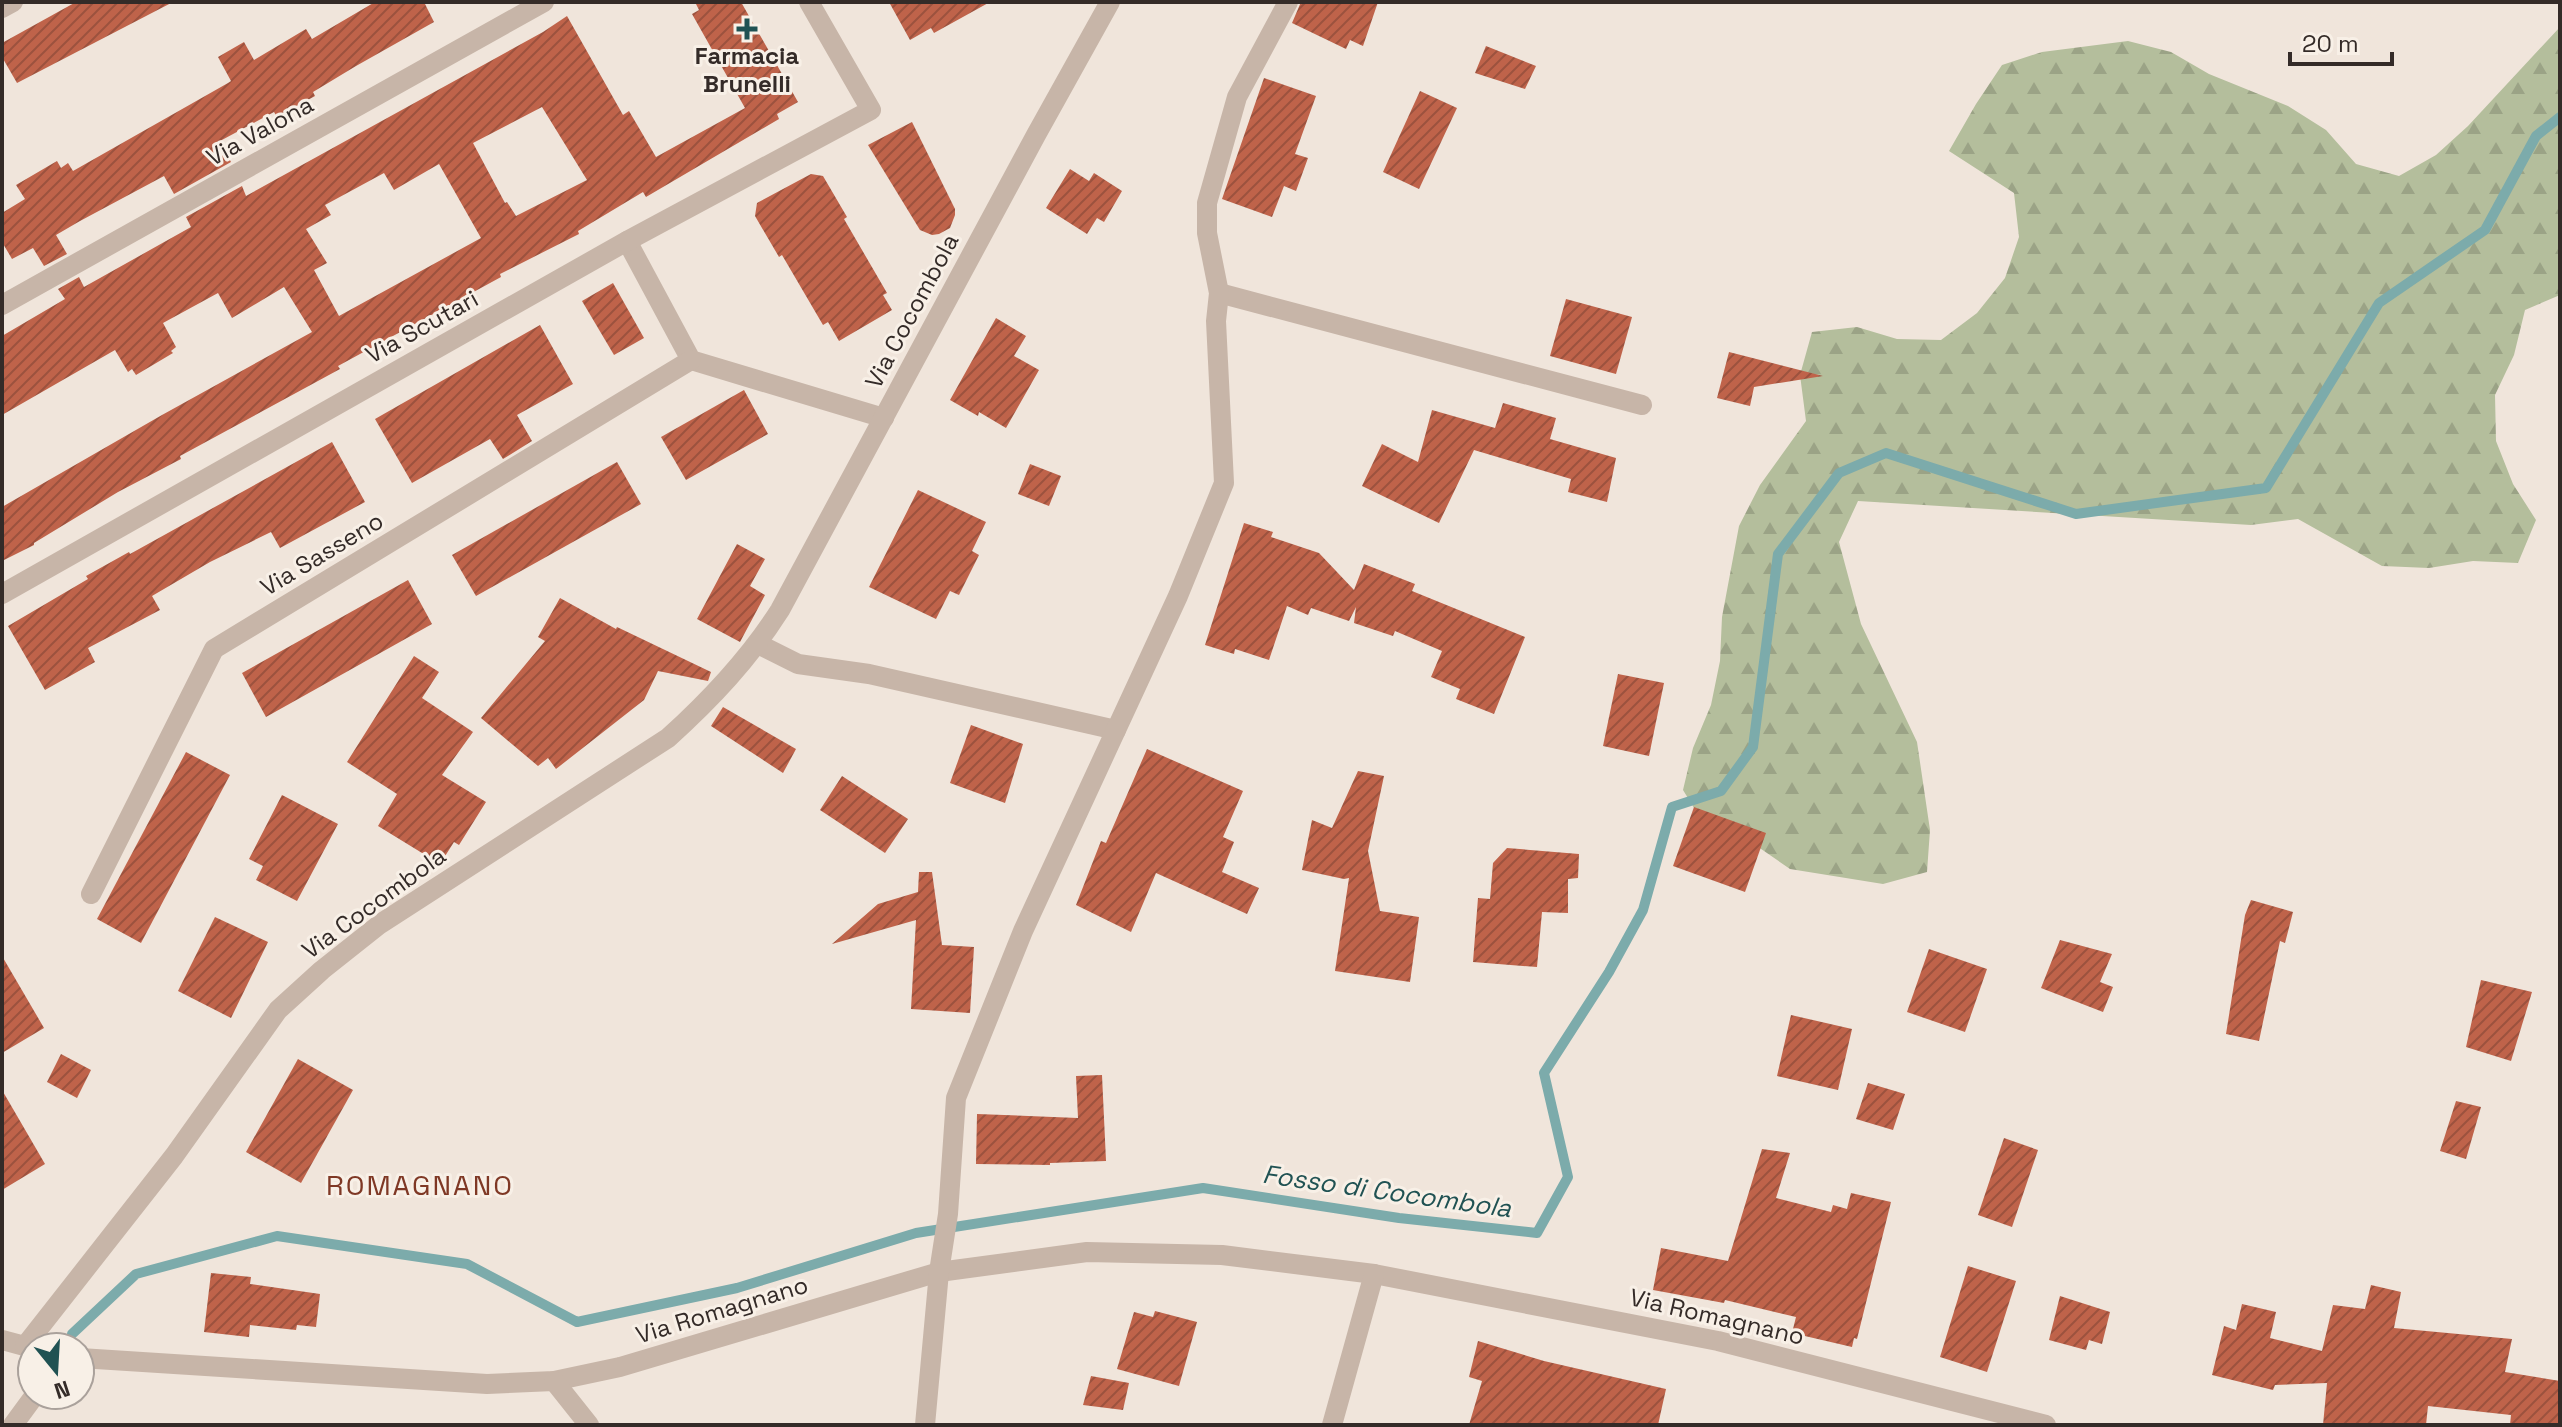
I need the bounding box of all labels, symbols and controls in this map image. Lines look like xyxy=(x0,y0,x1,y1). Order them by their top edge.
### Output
scale bar xyxy=(2290,16,2392,66)
marker: Farmacia Brunelli xyxy=(738,20,756,38)
text: 20 m xyxy=(2302,28,2359,59)
place label: Farmacia Brunelli xyxy=(695,40,799,99)
street label: Via Valona xyxy=(201,88,319,173)
street label: Via Cocombola xyxy=(858,228,965,393)
street label: Via Scutari xyxy=(360,283,484,370)
street label: Via Sasseno xyxy=(255,505,389,602)
street label: Via Cocombola xyxy=(296,840,452,965)
water label: Fosso di Cocombola xyxy=(1260,1157,1515,1225)
district label: ROMAGNANO xyxy=(326,1167,514,1203)
street label: Via Romagnano xyxy=(632,1269,812,1350)
street label: Via Romagnano xyxy=(1627,1281,1807,1352)
north arrow xyxy=(16,1331,96,1411)
text: N xyxy=(51,1374,74,1406)

